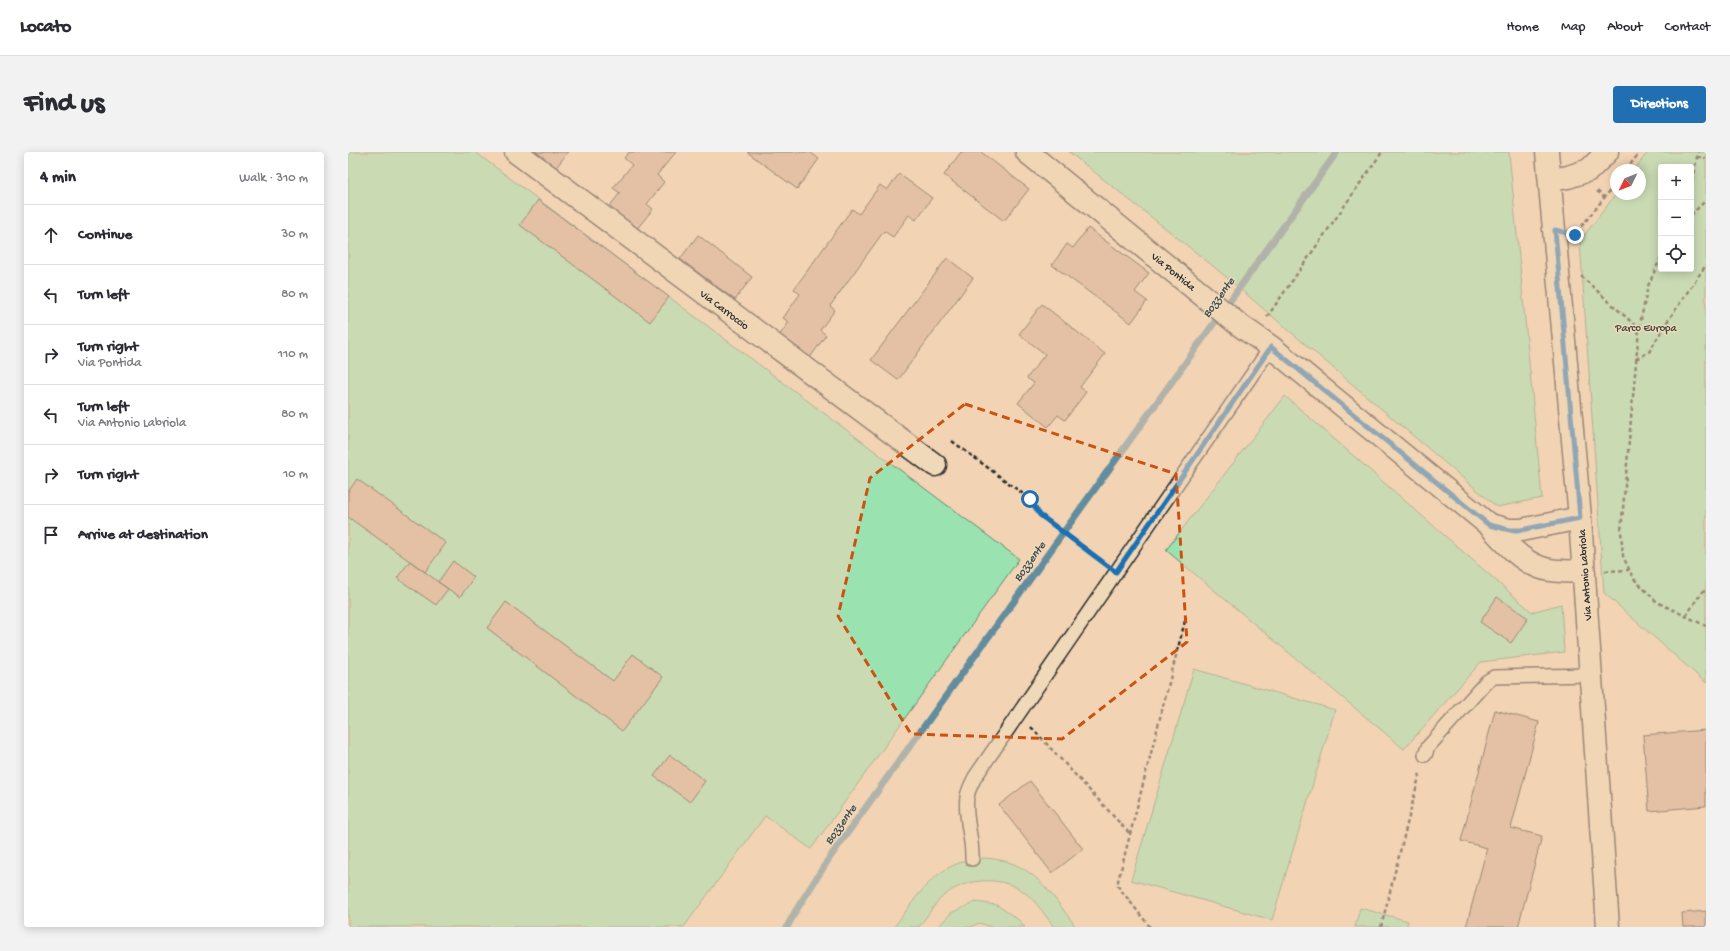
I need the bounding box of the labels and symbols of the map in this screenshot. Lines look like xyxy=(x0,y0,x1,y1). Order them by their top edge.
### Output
north arrow xyxy=(1610,164,1646,200)
route end xyxy=(1566,226,1584,244)
street label: Via Pontida xyxy=(1147,250,1198,295)
water label: Bozzente xyxy=(1200,275,1239,321)
street label: Via Carroccio xyxy=(696,288,751,333)
park label: Parco Europa xyxy=(1614,323,1678,335)
route start xyxy=(1021,490,1039,508)
street label: Via Antonio Labriola xyxy=(1577,528,1595,622)
water label: Bozzente xyxy=(1011,539,1050,585)
water label: Bozzente xyxy=(822,802,861,848)

